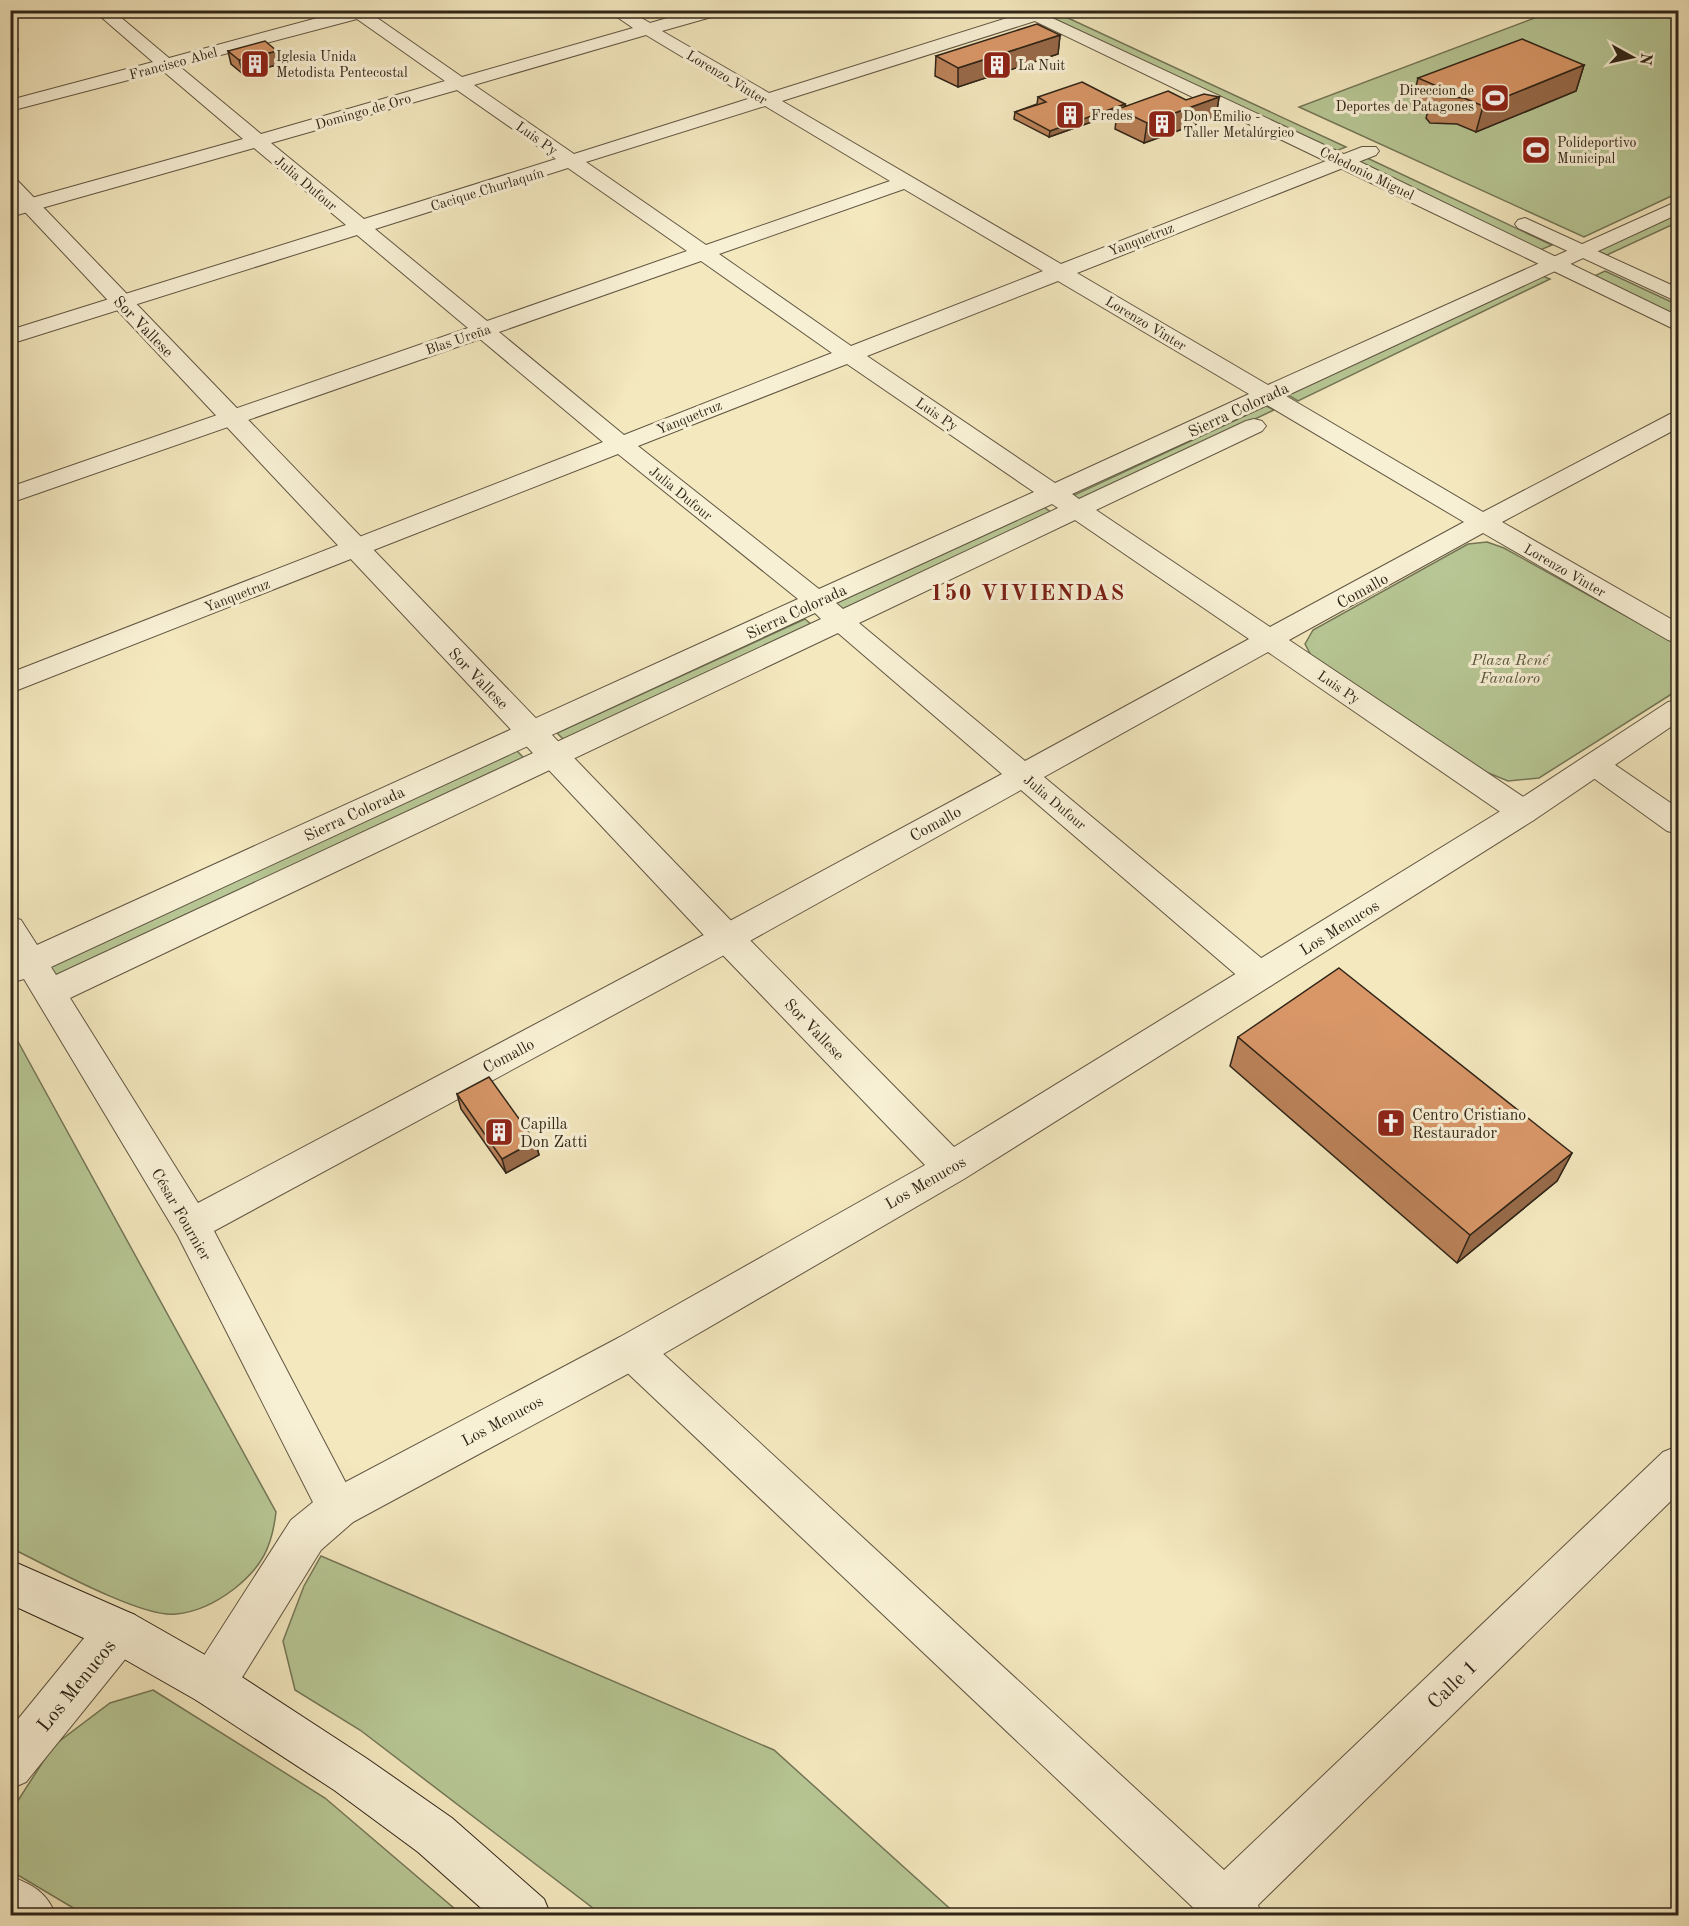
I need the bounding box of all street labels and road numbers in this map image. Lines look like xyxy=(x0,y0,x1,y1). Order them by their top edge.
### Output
street label: Francisco Abel xyxy=(128,45,219,82)
street label: Lorenzo Vinter xyxy=(684,48,770,108)
street label: Domingo de Oro xyxy=(314,92,413,132)
street label: Luis Py xyxy=(513,119,560,159)
street label: Celedonio Miguel xyxy=(1317,145,1416,203)
street label: Julia Dufour xyxy=(272,154,339,214)
street label: Cacique Churlaquín xyxy=(429,166,546,214)
street label: Yanquetruz xyxy=(1107,221,1176,259)
street label: Sor Vallese xyxy=(110,294,175,361)
street label: Lorenzo Vinter xyxy=(1103,294,1189,354)
street label: Blas Ureña xyxy=(424,322,493,358)
street label: Sierra Colorada xyxy=(1186,381,1292,441)
street label: Luis Py xyxy=(913,396,961,434)
street label: Yanquetruz xyxy=(655,399,724,437)
street label: Julia Dufour xyxy=(646,464,715,523)
street label: Lorenzo Vinter xyxy=(1521,542,1608,600)
street label: Comallo xyxy=(1335,571,1391,612)
street label: Yanquetruz xyxy=(203,577,272,615)
street label: Sierra Colorada xyxy=(744,583,850,643)
street label: Sor Vallese xyxy=(445,646,510,713)
street label: Luis Py xyxy=(1315,669,1363,707)
street label: Julia Dufour xyxy=(1021,773,1088,833)
street label: Sierra Colorada xyxy=(302,785,408,845)
street label: Comallo xyxy=(908,804,964,845)
street label: Los Menucos xyxy=(1298,898,1382,959)
street label: Sor Vallese xyxy=(781,997,846,1064)
street label: Comallo xyxy=(481,1037,537,1077)
street label: Los Menucos xyxy=(883,1154,969,1213)
street label: César Fournier xyxy=(147,1166,213,1264)
street label: Los Menucos xyxy=(459,1394,546,1450)
street label: Los Menucos xyxy=(34,1636,121,1736)
street label: Calle 1 xyxy=(1425,1657,1482,1714)

